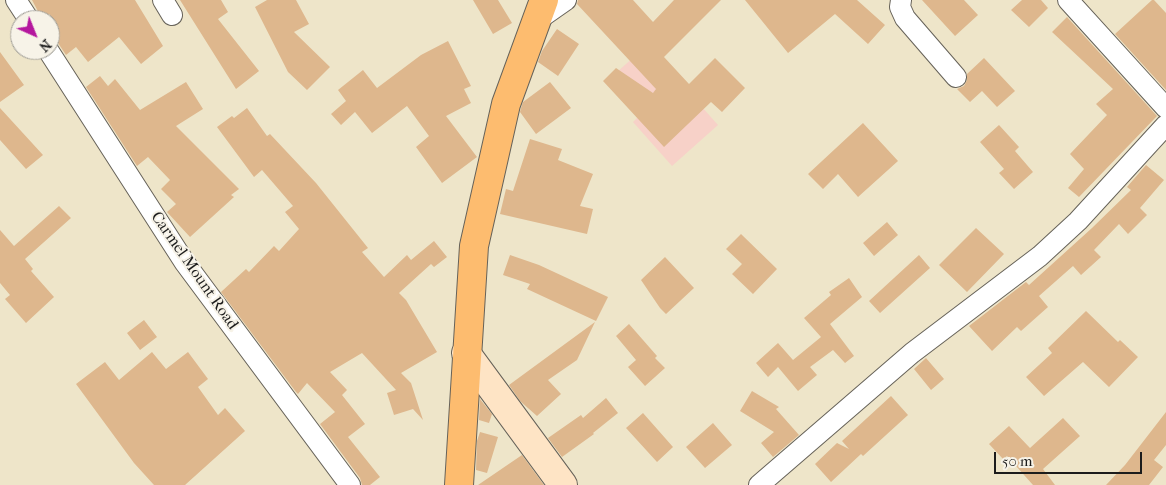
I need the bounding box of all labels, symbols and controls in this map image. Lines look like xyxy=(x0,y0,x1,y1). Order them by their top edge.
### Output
north arrow xyxy=(10,10,60,60)
text: N xyxy=(35,36,55,55)
street label: Carmel Mount Road xyxy=(146,208,242,334)
scale bar xyxy=(996,442,1144,474)
text: 50 m xyxy=(1002,452,1032,470)

